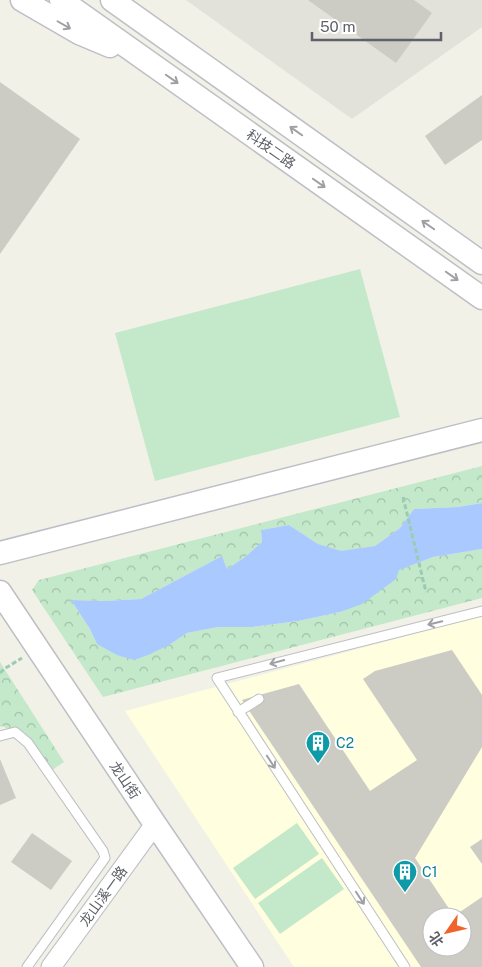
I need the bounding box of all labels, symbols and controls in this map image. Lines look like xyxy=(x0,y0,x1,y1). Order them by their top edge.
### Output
scale bar xyxy=(312,10,441,42)
text: 50 m xyxy=(320,18,355,35)
one-way arrow xyxy=(57,20,71,30)
one-way arrow xyxy=(165,74,179,84)
street label: 科技二路 xyxy=(243,126,299,172)
one-way arrow xyxy=(289,126,303,136)
one-way arrow xyxy=(312,178,326,188)
one-way arrow xyxy=(421,220,435,230)
one-way arrow xyxy=(445,271,459,281)
one-way arrow xyxy=(427,619,443,628)
one-way arrow xyxy=(270,658,286,667)
building icon: C2 xyxy=(305,730,331,764)
place label: C2 xyxy=(336,735,354,751)
one-way arrow xyxy=(266,755,276,769)
street label: 龙山街 xyxy=(107,758,143,802)
building icon: C1 xyxy=(392,859,418,893)
street label: 龙山溪一路 xyxy=(76,863,130,929)
place label: C1 xyxy=(422,864,437,880)
one-way arrow xyxy=(355,891,365,905)
north arrow xyxy=(422,907,472,957)
text: 北 xyxy=(426,929,447,950)

